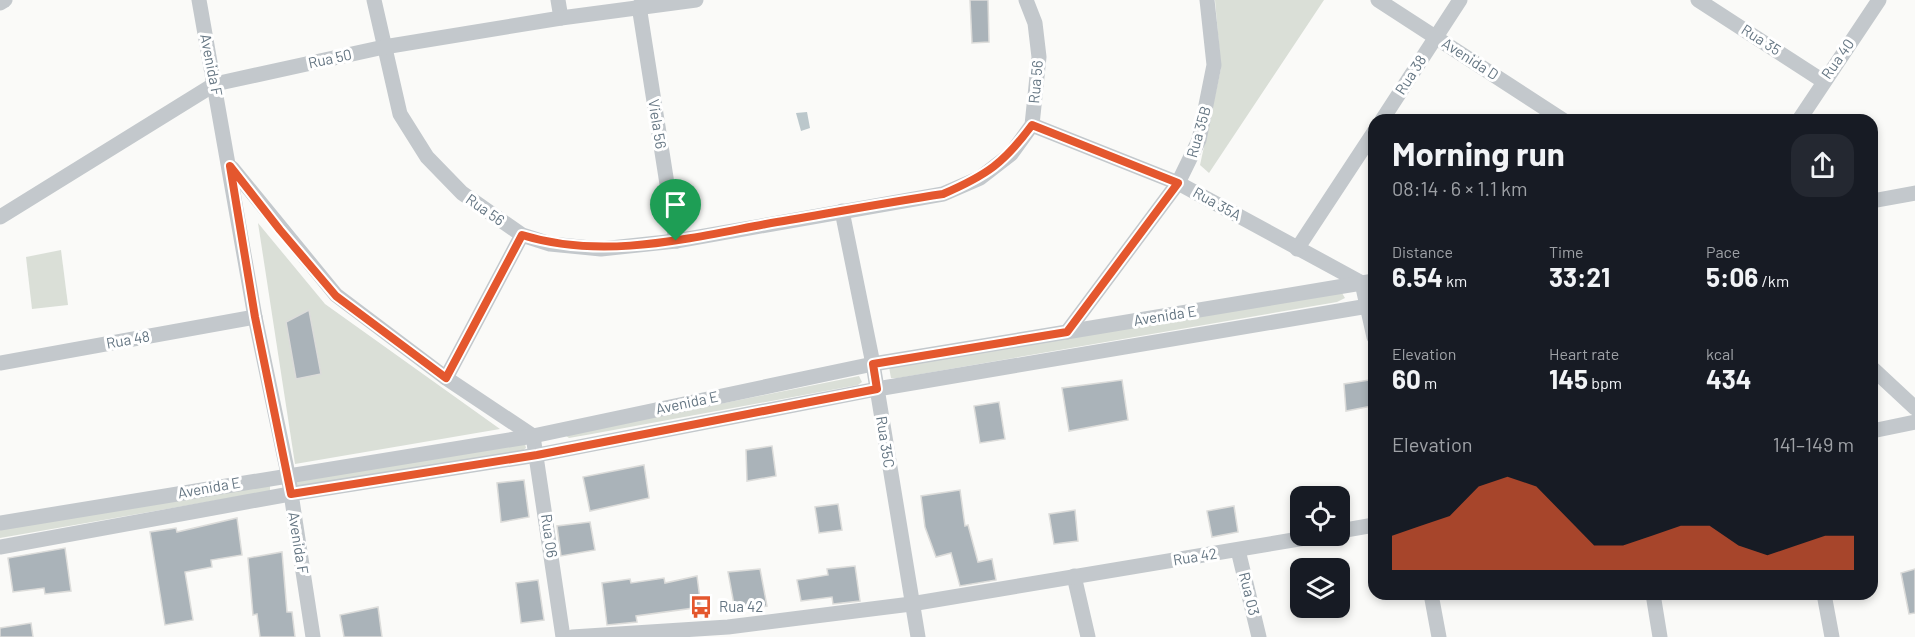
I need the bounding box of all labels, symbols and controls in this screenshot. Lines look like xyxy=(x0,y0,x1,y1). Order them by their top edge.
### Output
street label: Rua 35 xyxy=(1738,20,1785,59)
street label: Avenida F xyxy=(197,32,227,98)
street label: Avenida D xyxy=(1439,33,1502,83)
street label: Rua 40 xyxy=(1817,35,1857,82)
street label: Rua 50 xyxy=(306,45,353,71)
street label: Rua 38 xyxy=(1391,51,1430,98)
street label: Rua 56 xyxy=(1024,60,1046,104)
street label: Viela 56 xyxy=(645,98,671,150)
street label: Rua 35B xyxy=(1182,104,1214,160)
text: Morning run xyxy=(1392,133,1565,173)
button: share xyxy=(1791,134,1854,197)
text: 08:14 · 6 × 1.1 km xyxy=(1392,176,1528,200)
pin xyxy=(650,179,701,241)
street label: Rua 35A xyxy=(1190,183,1245,224)
icon: arrive xyxy=(659,188,692,221)
street label: Rua 56 xyxy=(463,189,508,229)
text: Distance xyxy=(1392,242,1453,261)
text: Time xyxy=(1549,242,1584,261)
text: Pace xyxy=(1706,242,1740,261)
text: 6.54 xyxy=(1392,261,1443,292)
text: 33:21 xyxy=(1549,261,1610,292)
text: 5:06 xyxy=(1706,261,1758,292)
text: km xyxy=(1443,271,1467,290)
text: /km xyxy=(1758,271,1789,290)
street label: Avenida E xyxy=(1132,301,1198,329)
street label: Rua 48 xyxy=(105,326,151,352)
text: Elevation xyxy=(1392,344,1456,363)
text: Heart rate xyxy=(1549,344,1619,363)
text: kcal xyxy=(1706,344,1734,363)
text: 60 xyxy=(1392,363,1421,394)
text: 145 xyxy=(1549,363,1588,394)
text: 434 xyxy=(1706,363,1752,394)
text: m xyxy=(1421,373,1437,392)
text: bpm xyxy=(1588,373,1622,392)
street label: Avenida E xyxy=(654,387,720,417)
street label: Rua 35C xyxy=(873,415,899,469)
text: Elevation xyxy=(1392,432,1473,456)
text: 141–149 m xyxy=(1773,432,1854,456)
street label: Avenida E xyxy=(176,473,242,501)
map controls xyxy=(1290,486,1350,618)
button: locate xyxy=(1290,486,1350,546)
street label: Avenida F xyxy=(285,510,313,576)
street label: Rua 06 xyxy=(538,513,562,559)
street label: Rua 42 xyxy=(1172,544,1218,568)
button: layers xyxy=(1290,558,1350,618)
street label: Rua 03 xyxy=(1236,570,1264,617)
bus stop icon: Rua 42 xyxy=(688,594,714,620)
place label: Rua 42 xyxy=(719,597,763,615)

